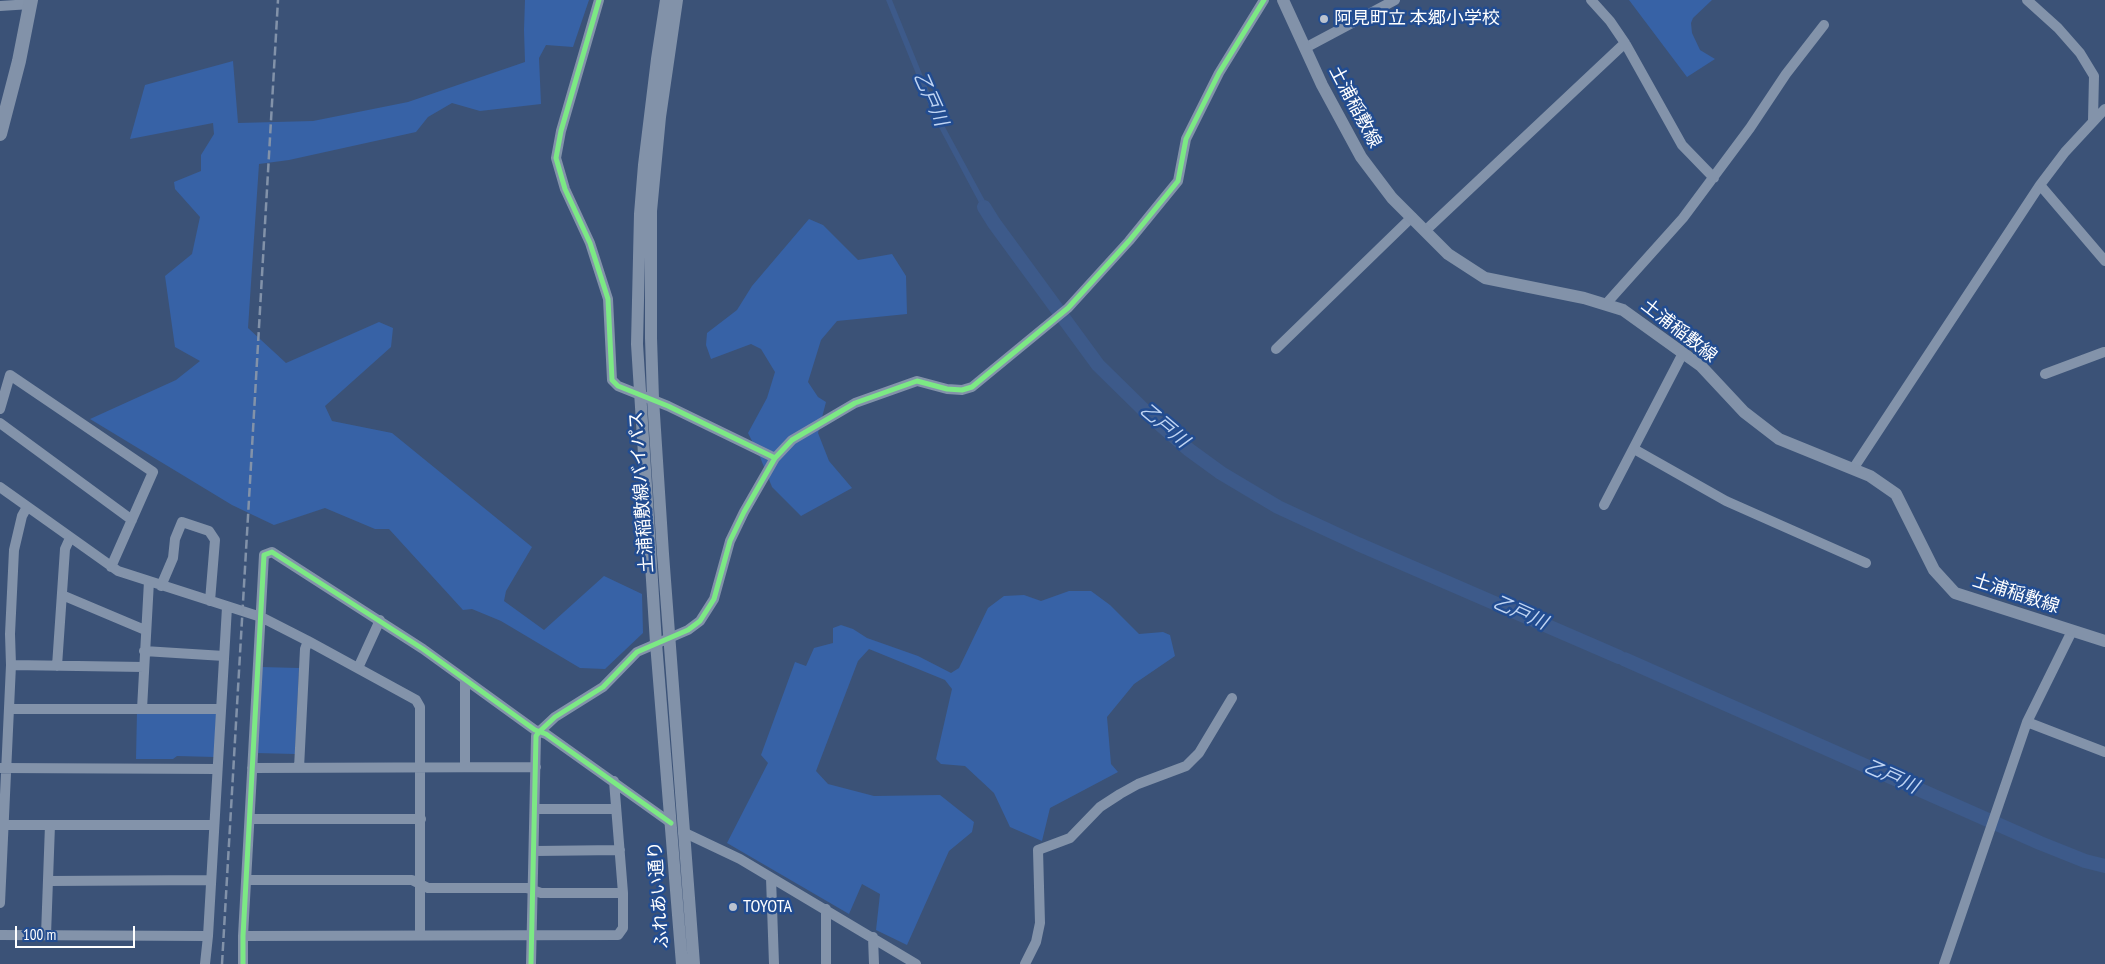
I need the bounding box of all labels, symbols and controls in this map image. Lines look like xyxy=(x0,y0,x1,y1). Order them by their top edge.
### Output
place label: 阿見町立 本郷小学校 xyxy=(1334,8,1500,30)
marker: 阿見町立 本郷小学校 xyxy=(1318,13,1330,25)
street label: 土浦稲敷線 xyxy=(1324,62,1386,152)
water label: 乙戸川 xyxy=(908,68,952,130)
street label: 土浦稲敷線 xyxy=(1637,295,1721,367)
water label: 乙戸川 xyxy=(1135,399,1193,453)
street label: 土浦稲敷線バイパス xyxy=(626,410,658,574)
street label: 土浦稲敷線 xyxy=(1970,570,2062,618)
water label: 乙戸川 xyxy=(1489,591,1551,635)
water label: 乙戸川 xyxy=(1860,755,1922,799)
street label: ふれあい通り xyxy=(644,840,674,950)
place label: TOYOTA xyxy=(743,896,792,918)
marker: TOYOTA xyxy=(727,901,739,913)
scale bar xyxy=(18,916,138,948)
text: 100 m xyxy=(23,925,56,944)

